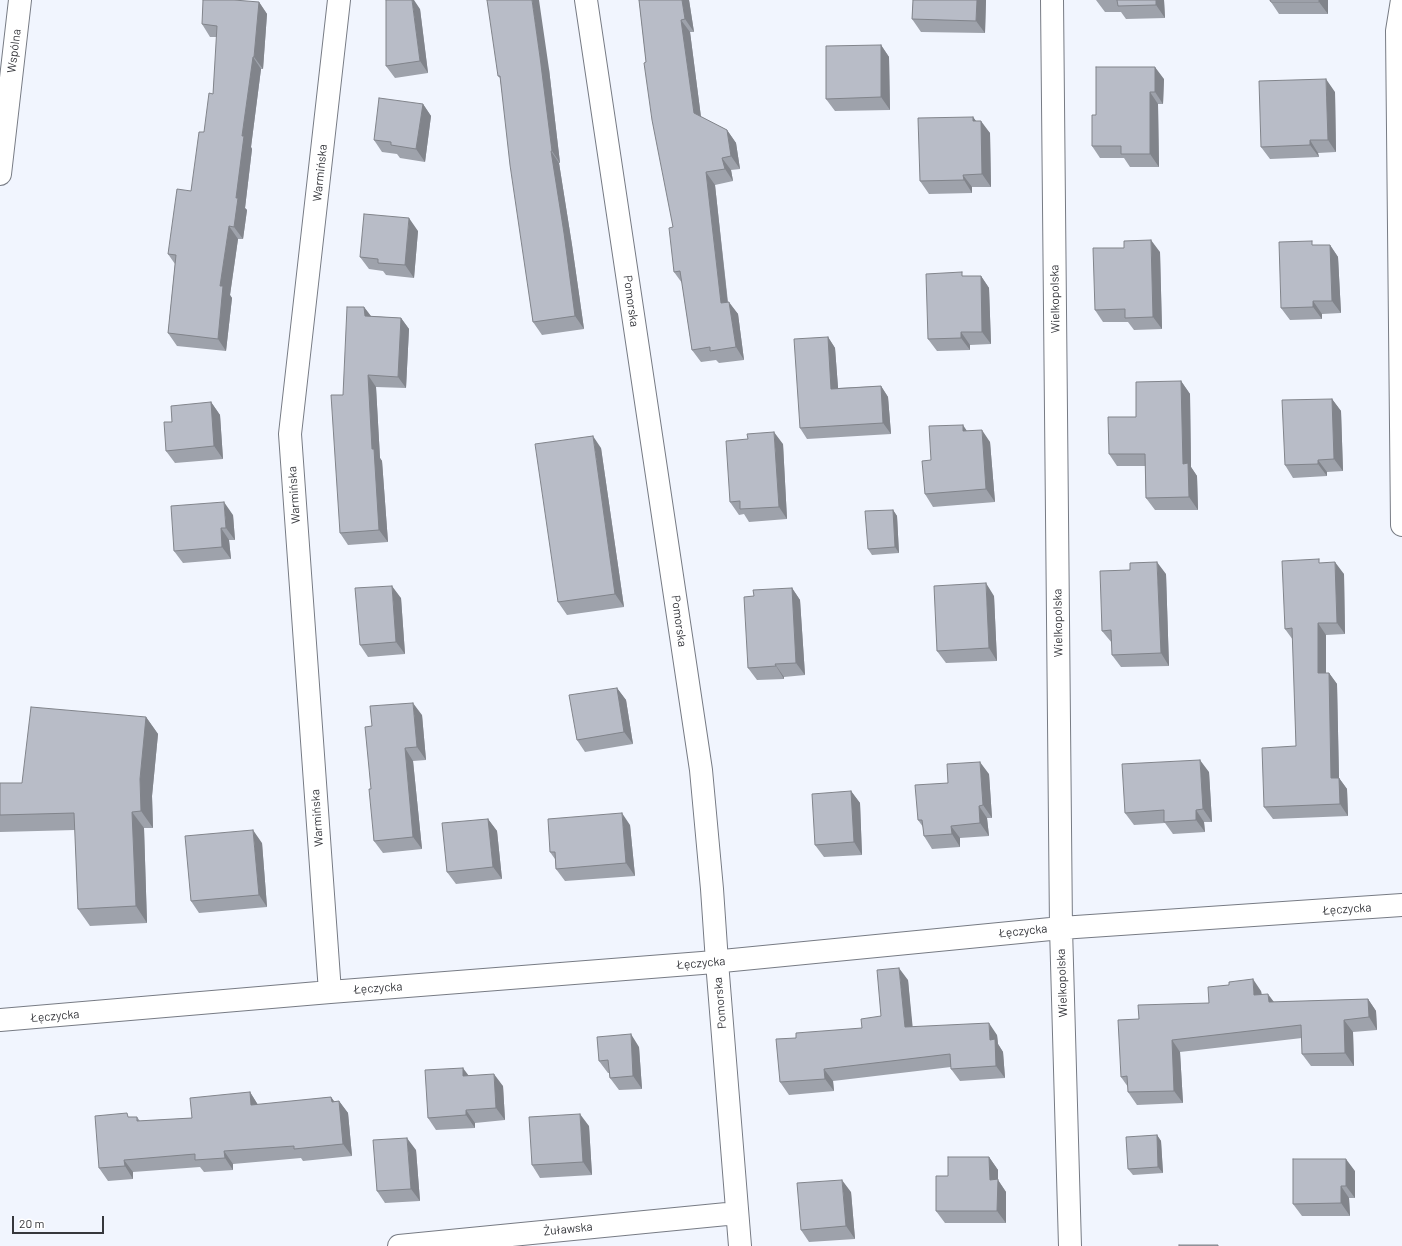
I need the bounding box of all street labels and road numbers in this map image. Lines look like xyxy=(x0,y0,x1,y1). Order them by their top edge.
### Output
street label: Wspólna xyxy=(4,28,24,74)
street label: Warmińska xyxy=(310,144,330,202)
street label: Wielkopolska xyxy=(1047,265,1063,333)
street label: Pomorska xyxy=(620,274,642,328)
street label: Warmińska xyxy=(285,466,303,524)
street label: Wielkopolska xyxy=(1050,589,1066,657)
street label: Pomorska xyxy=(668,594,690,648)
street label: Warmińska xyxy=(308,789,326,847)
street label: Łęczycka xyxy=(1322,900,1372,918)
street label: Łęczycka xyxy=(998,921,1048,941)
street label: Wielkopolska xyxy=(1054,948,1070,1018)
street label: Łęczycka xyxy=(676,954,726,972)
street label: Pomorska xyxy=(711,976,729,1030)
street label: Łęczycka xyxy=(353,979,403,997)
street label: Łęczycka xyxy=(30,1007,80,1025)
street label: Żuławska xyxy=(543,1219,593,1239)

